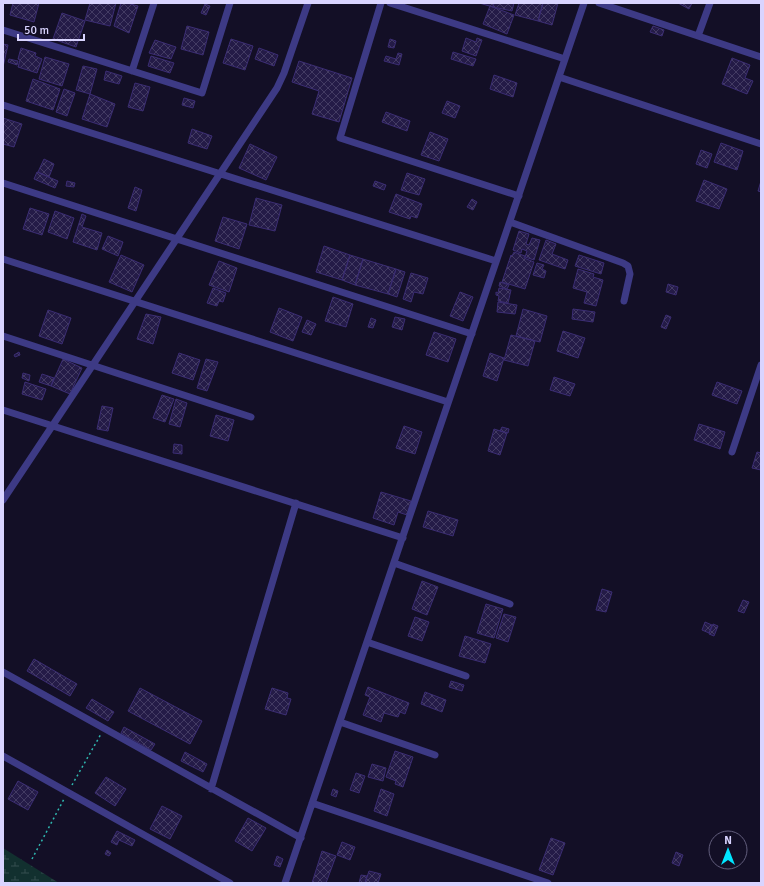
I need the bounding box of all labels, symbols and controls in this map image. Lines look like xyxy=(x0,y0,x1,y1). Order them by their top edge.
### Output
scale bar xyxy=(18,16,84,42)
text: 50 m xyxy=(24,23,49,38)
north arrow xyxy=(708,830,748,870)
text: N xyxy=(724,834,732,847)

